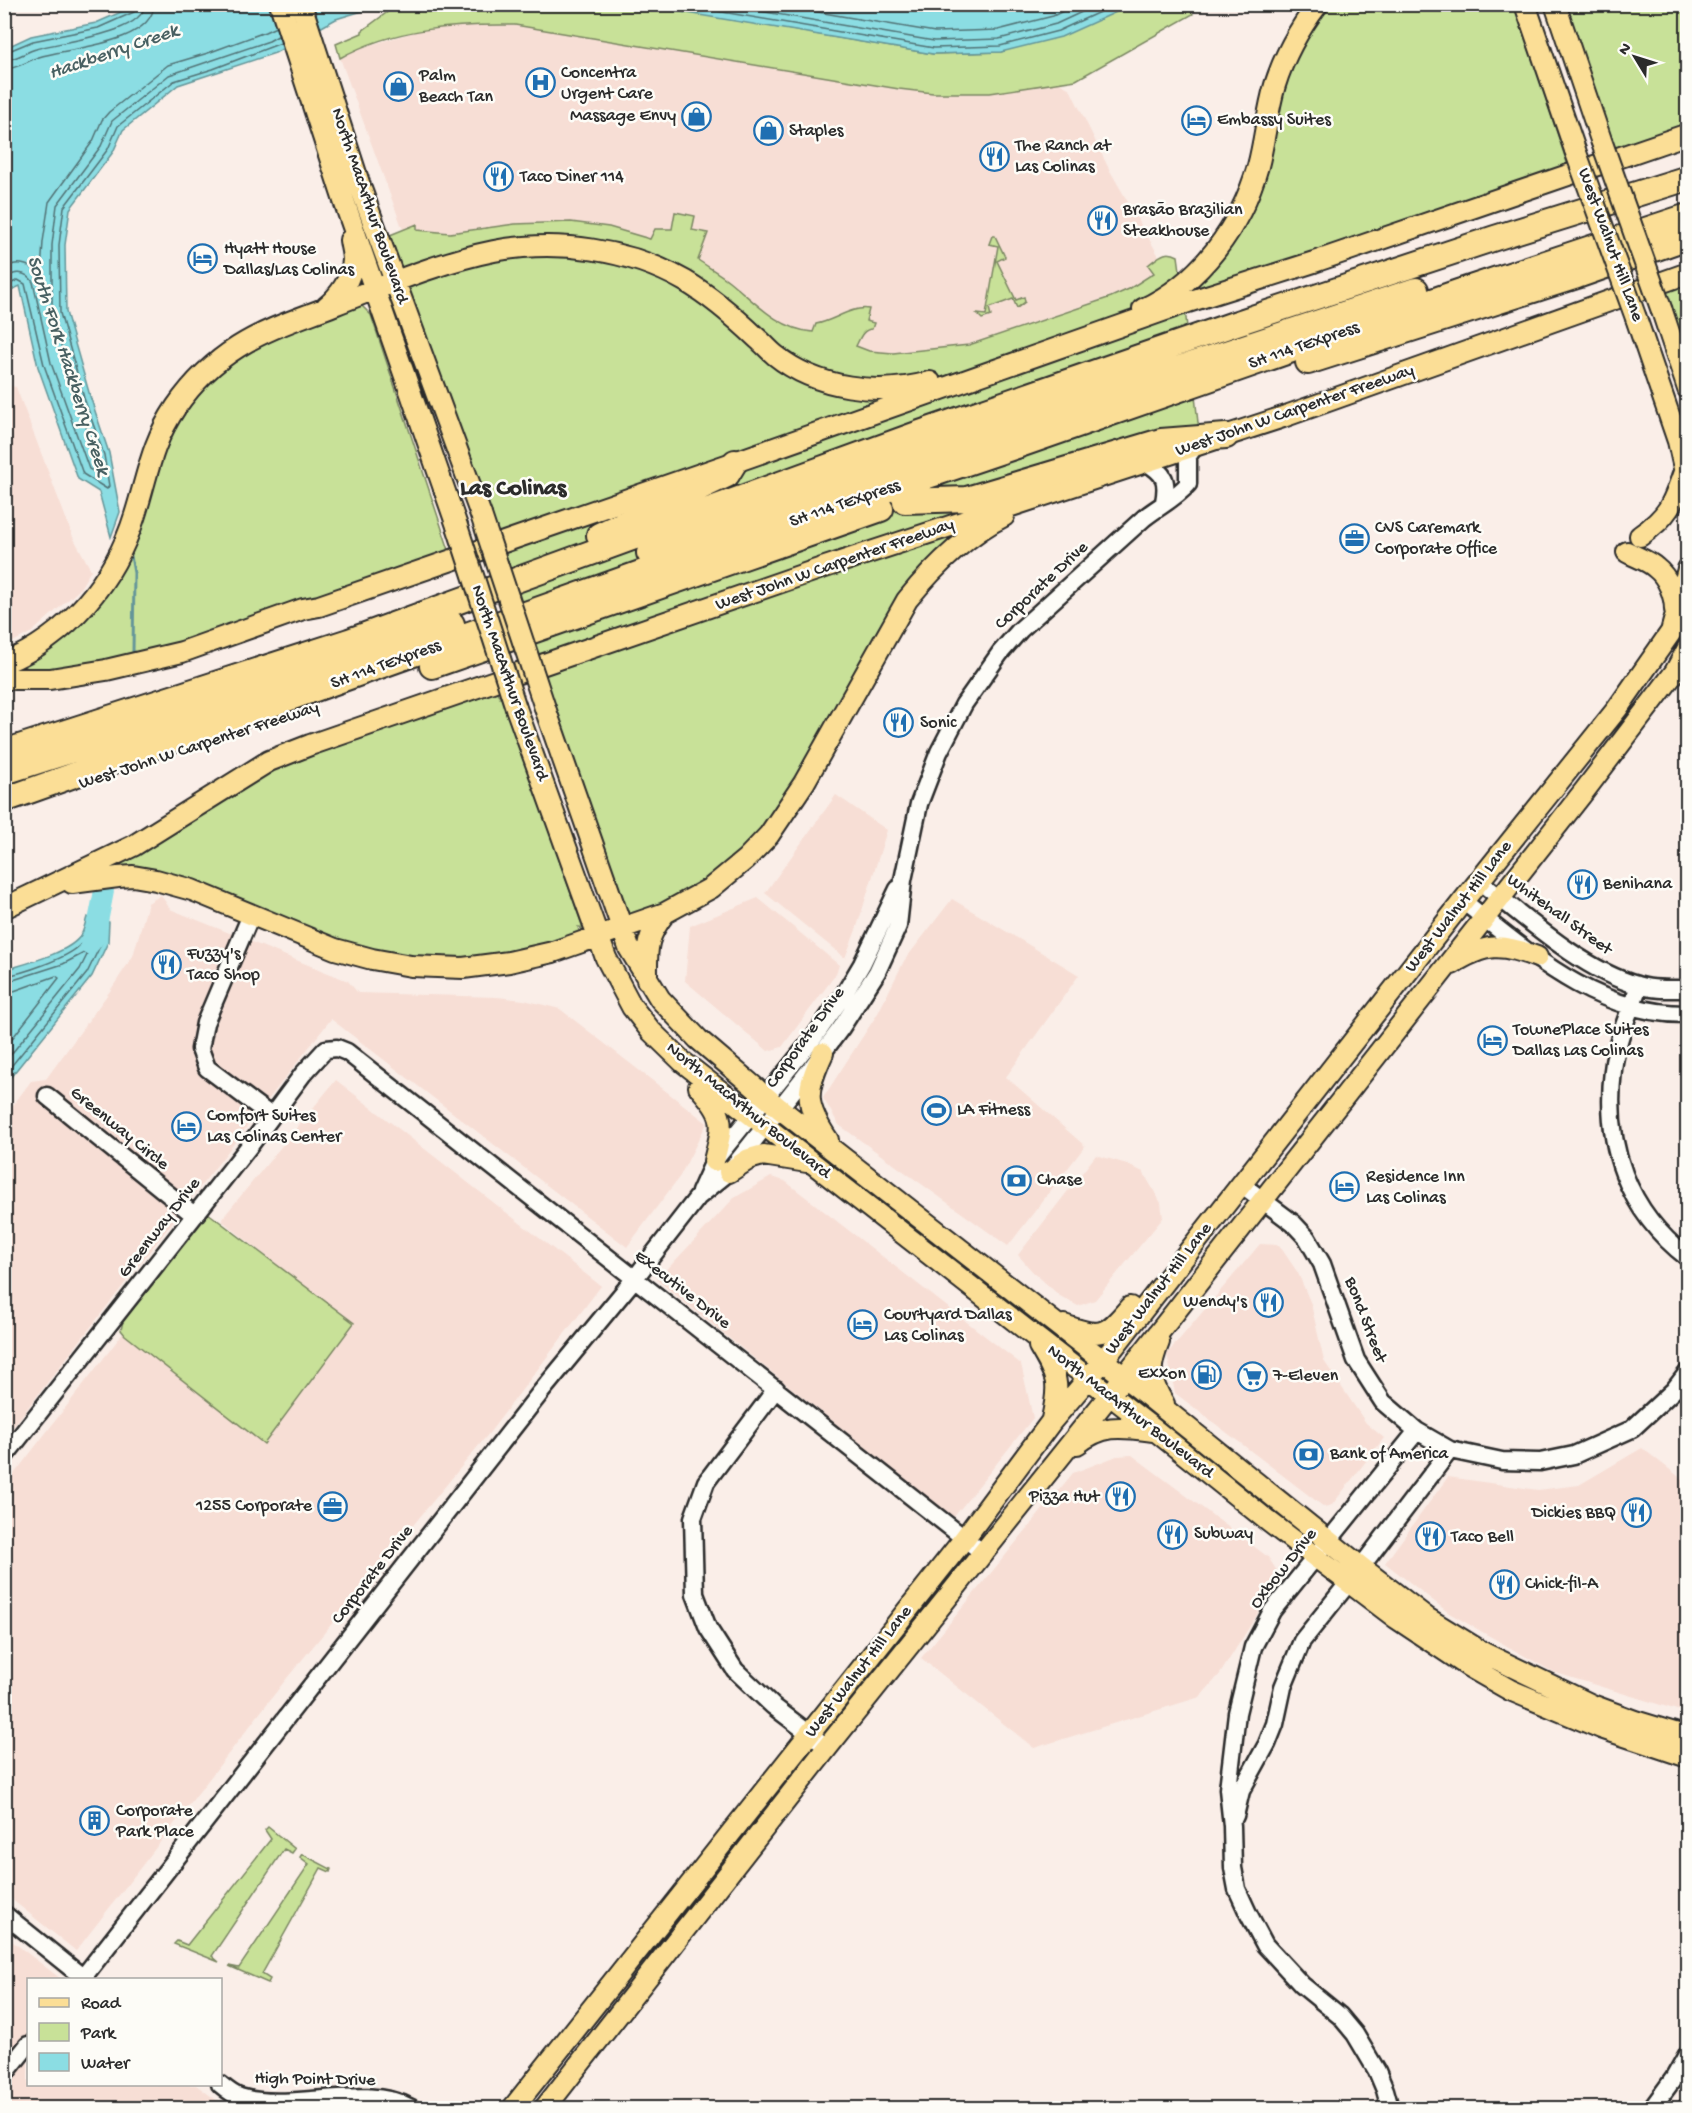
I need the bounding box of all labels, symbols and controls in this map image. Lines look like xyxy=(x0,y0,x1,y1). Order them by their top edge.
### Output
water label: Hackberry Creek xyxy=(46,19,184,86)
north arrow xyxy=(1605,27,1665,87)
text: N xyxy=(1615,40,1637,60)
place label: Concentra Urgent Care xyxy=(561,63,654,105)
place label: Palm Beach Tan xyxy=(418,66,493,108)
hospital icon: Concentra Urgent Care xyxy=(524,67,556,99)
shop icon: Palm Beach Tan xyxy=(382,70,414,102)
shop icon: Massage Envy xyxy=(681,100,713,132)
hotel icon: Embassy Suites xyxy=(1180,104,1212,136)
street label: North MacArthur Boulevard xyxy=(326,105,413,308)
place label: Massage Envy xyxy=(570,106,676,127)
place label: Embassy Suites xyxy=(1217,110,1332,131)
shop icon: Staples xyxy=(752,115,784,147)
place label: Staples xyxy=(789,121,845,142)
place label: The Ranch at Las Colinas xyxy=(1014,136,1112,178)
restaurant icon: The Ranch at Las Colinas xyxy=(978,140,1010,172)
restaurant icon: Taco Diner 114 xyxy=(483,161,515,193)
street label: West Walnut Hill Lane xyxy=(1573,166,1648,325)
place label: Taco Diner 114 xyxy=(519,167,624,188)
place label: Brasão Brazilian Steakhouse xyxy=(1122,200,1243,242)
restaurant icon: Brasão Brazilian Steakhouse xyxy=(1086,204,1118,236)
place label: Hyatt House Dallas/Las Colinas xyxy=(223,239,356,281)
hotel icon: Hyatt House Dallas/Las Colinas xyxy=(187,243,219,275)
water label: South Fork Hackberry Creek xyxy=(21,253,114,481)
street label: SH 114 TEXpress xyxy=(1246,317,1363,375)
street label: West John W Carpenter Freeway xyxy=(1173,360,1417,462)
district label: Las Colinas xyxy=(460,475,567,504)
street label: SH 114 TEXpress xyxy=(787,475,904,533)
street label: West John W Carpenter Freeway xyxy=(713,514,957,616)
place label: CVS Caremark Corporate Office xyxy=(1375,518,1498,560)
office icon: CVS Caremark Corporate Office xyxy=(1338,522,1370,554)
street label: Corporate Drive xyxy=(991,537,1094,635)
street label: North MacArthur Boulevard xyxy=(466,582,553,785)
street label: SH 114 TEXpress xyxy=(328,635,445,695)
street label: West John W Carpenter Freeway xyxy=(76,697,322,795)
restaurant icon: Sonic xyxy=(883,707,915,739)
place label: Sonic xyxy=(920,713,957,734)
street label: West Walnut Hill Lane xyxy=(1401,836,1517,977)
restaurant icon: Benihana xyxy=(1566,868,1598,900)
street label: Whitehall Street xyxy=(1502,870,1617,961)
place label: Benihana xyxy=(1602,874,1673,895)
place label: Fuzzy's Taco Shop xyxy=(186,944,260,986)
restaurant icon: Fuzzy's Taco Shop xyxy=(150,948,182,980)
street label: Corporate Drive xyxy=(762,983,850,1093)
place label: TownePlace Suites Dallas Las Colinas xyxy=(1512,1020,1650,1062)
hotel icon: TownePlace Suites Dallas Las Colinas xyxy=(1476,1024,1508,1056)
street label: North MacArthur Boulevard xyxy=(662,1038,836,1185)
street label: Greenway Circle xyxy=(65,1083,173,1176)
sports icon: LA Fitness xyxy=(920,1094,952,1126)
place label: LA Fitness xyxy=(957,1100,1031,1121)
place label: Comfort Suites Las Colinas Center xyxy=(207,1106,343,1148)
hotel icon: Comfort Suites Las Colinas Center xyxy=(170,1110,202,1142)
bank icon: Chase xyxy=(1000,1164,1032,1196)
place label: Residence Inn Las Colinas xyxy=(1366,1167,1465,1209)
place label: Chase xyxy=(1037,1170,1083,1191)
hotel icon: Residence Inn Las Colinas xyxy=(1329,1171,1361,1203)
street label: Greenway Drive xyxy=(114,1173,206,1282)
street label: West Walnut Hill Lane xyxy=(1101,1218,1217,1359)
street label: Executive Drive xyxy=(630,1246,735,1335)
street label: Bond Street xyxy=(1339,1273,1392,1367)
restaurant icon: Wendy's xyxy=(1252,1286,1284,1318)
place label: Wendy's xyxy=(1183,1292,1248,1313)
place label: Courtyard Dallas Las Colinas xyxy=(884,1305,1013,1347)
hotel icon: Courtyard Dallas Las Colinas xyxy=(847,1309,879,1341)
street label: North MacArthur Boulevard xyxy=(1043,1340,1219,1484)
fuel station icon: Exxon xyxy=(1191,1358,1223,1390)
supermarket icon: 7-Eleven xyxy=(1236,1360,1268,1392)
place label: Exxon xyxy=(1138,1364,1186,1385)
place label: 7-Eleven xyxy=(1272,1366,1339,1387)
bank icon: Bank of America xyxy=(1293,1438,1325,1470)
place label: Bank of America xyxy=(1329,1444,1449,1465)
restaurant icon: Pizza Hut xyxy=(1104,1481,1136,1513)
place label: Pizza Hut xyxy=(1028,1487,1101,1508)
office icon: 1255 Corporate xyxy=(317,1490,349,1522)
place label: 1255 Corporate xyxy=(195,1496,313,1517)
restaurant icon: Dickies BBQ xyxy=(1621,1497,1653,1529)
place label: Dickies BBQ xyxy=(1531,1503,1616,1524)
restaurant icon: Subway xyxy=(1157,1518,1189,1550)
street label: Corporate Drive xyxy=(328,1521,419,1629)
restaurant icon: Taco Bell xyxy=(1414,1521,1446,1553)
place label: Subway xyxy=(1194,1524,1253,1545)
street label: Oxbow Drive xyxy=(1246,1524,1322,1614)
place label: Taco Bell xyxy=(1450,1527,1514,1548)
restaurant icon: Chick-fil-A xyxy=(1488,1568,1520,1600)
place label: Chick-fil-A xyxy=(1525,1574,1599,1595)
street label: West Walnut Hill Lane xyxy=(801,1601,917,1742)
place label: Corporate Park Place xyxy=(115,1801,195,1843)
building icon: Corporate Park Place xyxy=(79,1805,111,1837)
legend xyxy=(27,1978,222,2086)
text: Road xyxy=(81,1994,122,2015)
text: Park xyxy=(80,2024,117,2045)
text: Water xyxy=(81,2054,131,2075)
street label: High Point Drive xyxy=(254,2068,376,2092)

